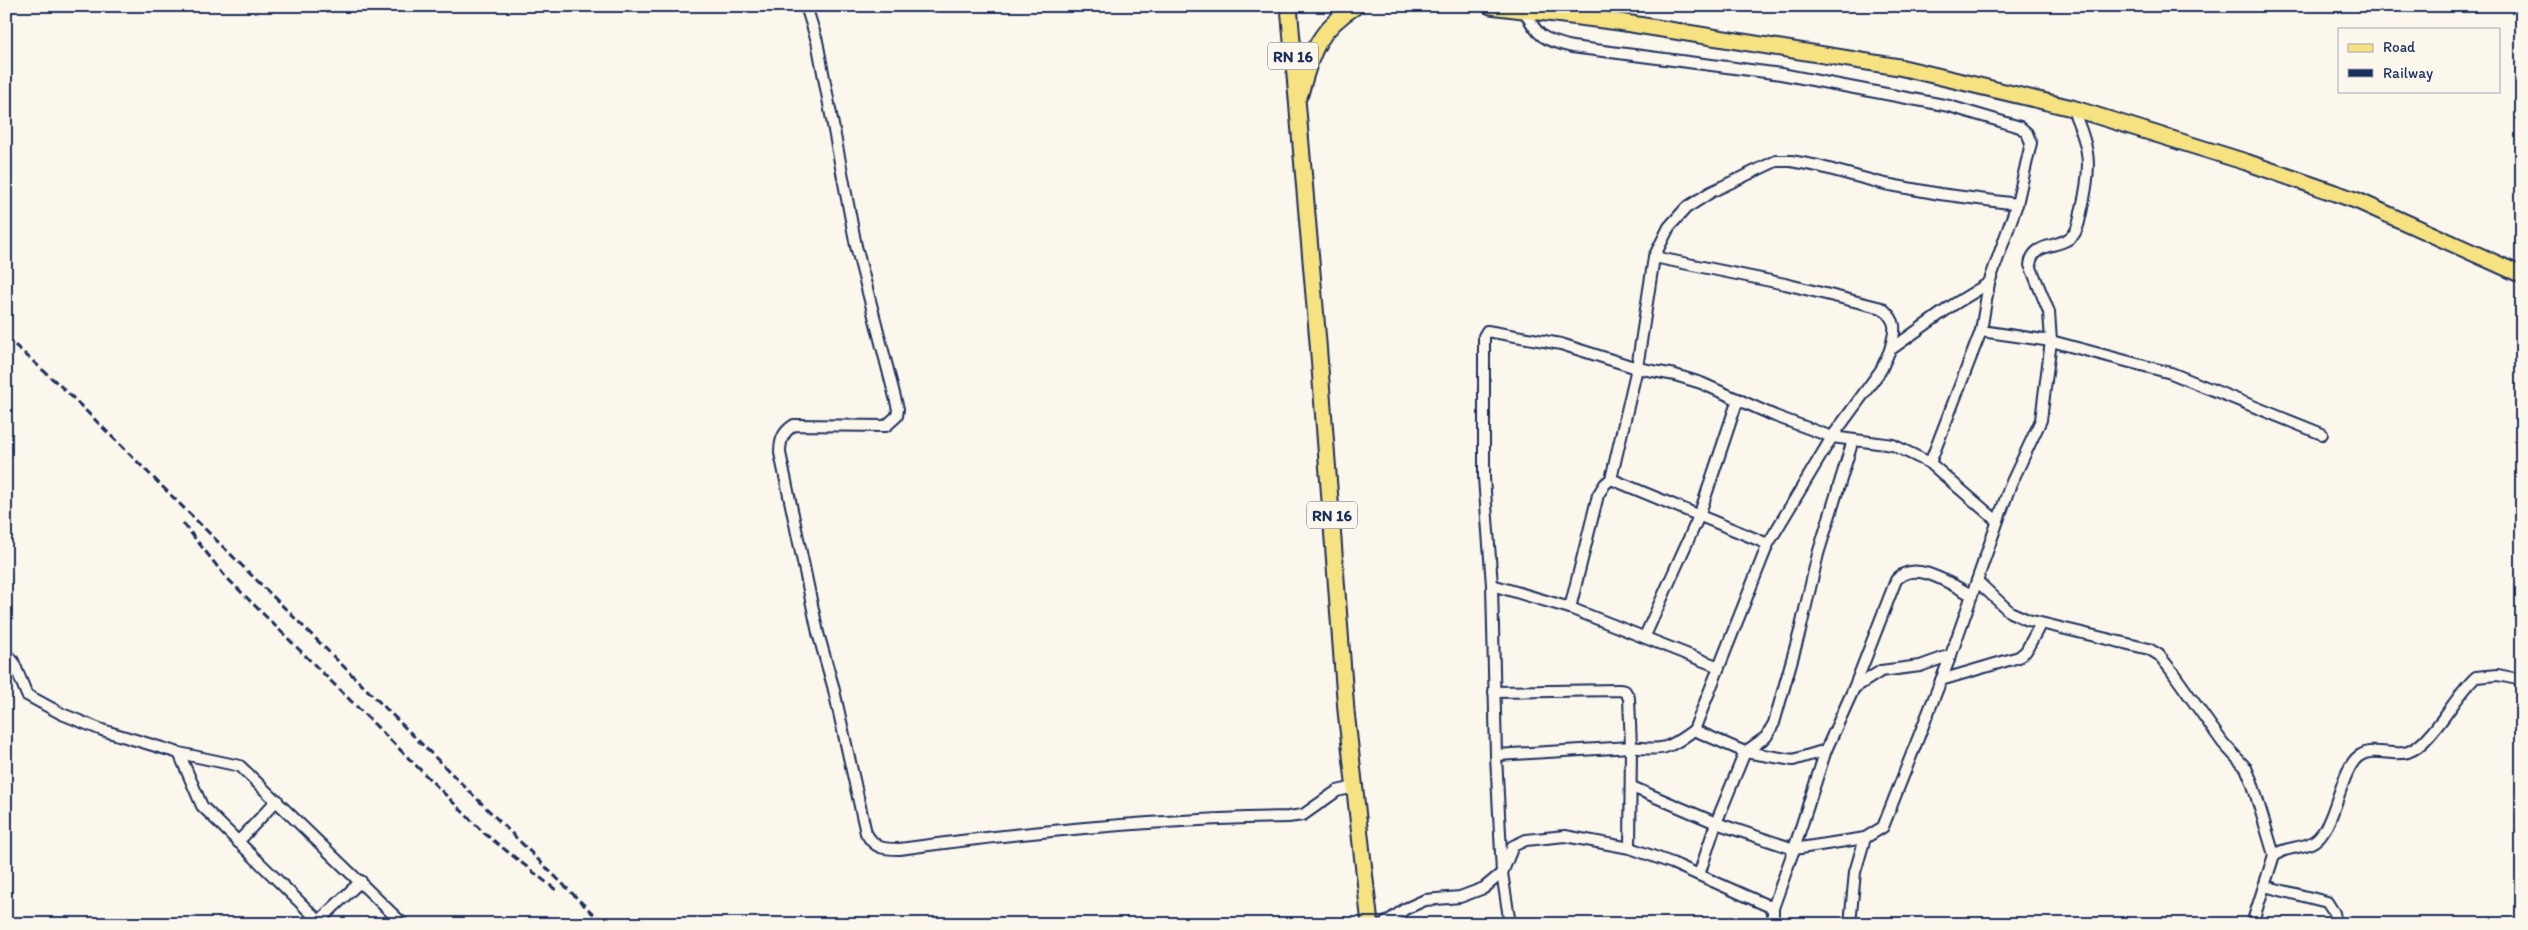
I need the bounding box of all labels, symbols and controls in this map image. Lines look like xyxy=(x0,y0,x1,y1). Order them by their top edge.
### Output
legend xyxy=(2338,28,2500,92)
text: Road xyxy=(2383,38,2416,56)
road number: RN 16 xyxy=(1268,42,1318,70)
text: Railway xyxy=(2383,64,2433,82)
road number: RN 16 xyxy=(1307,502,1357,528)

